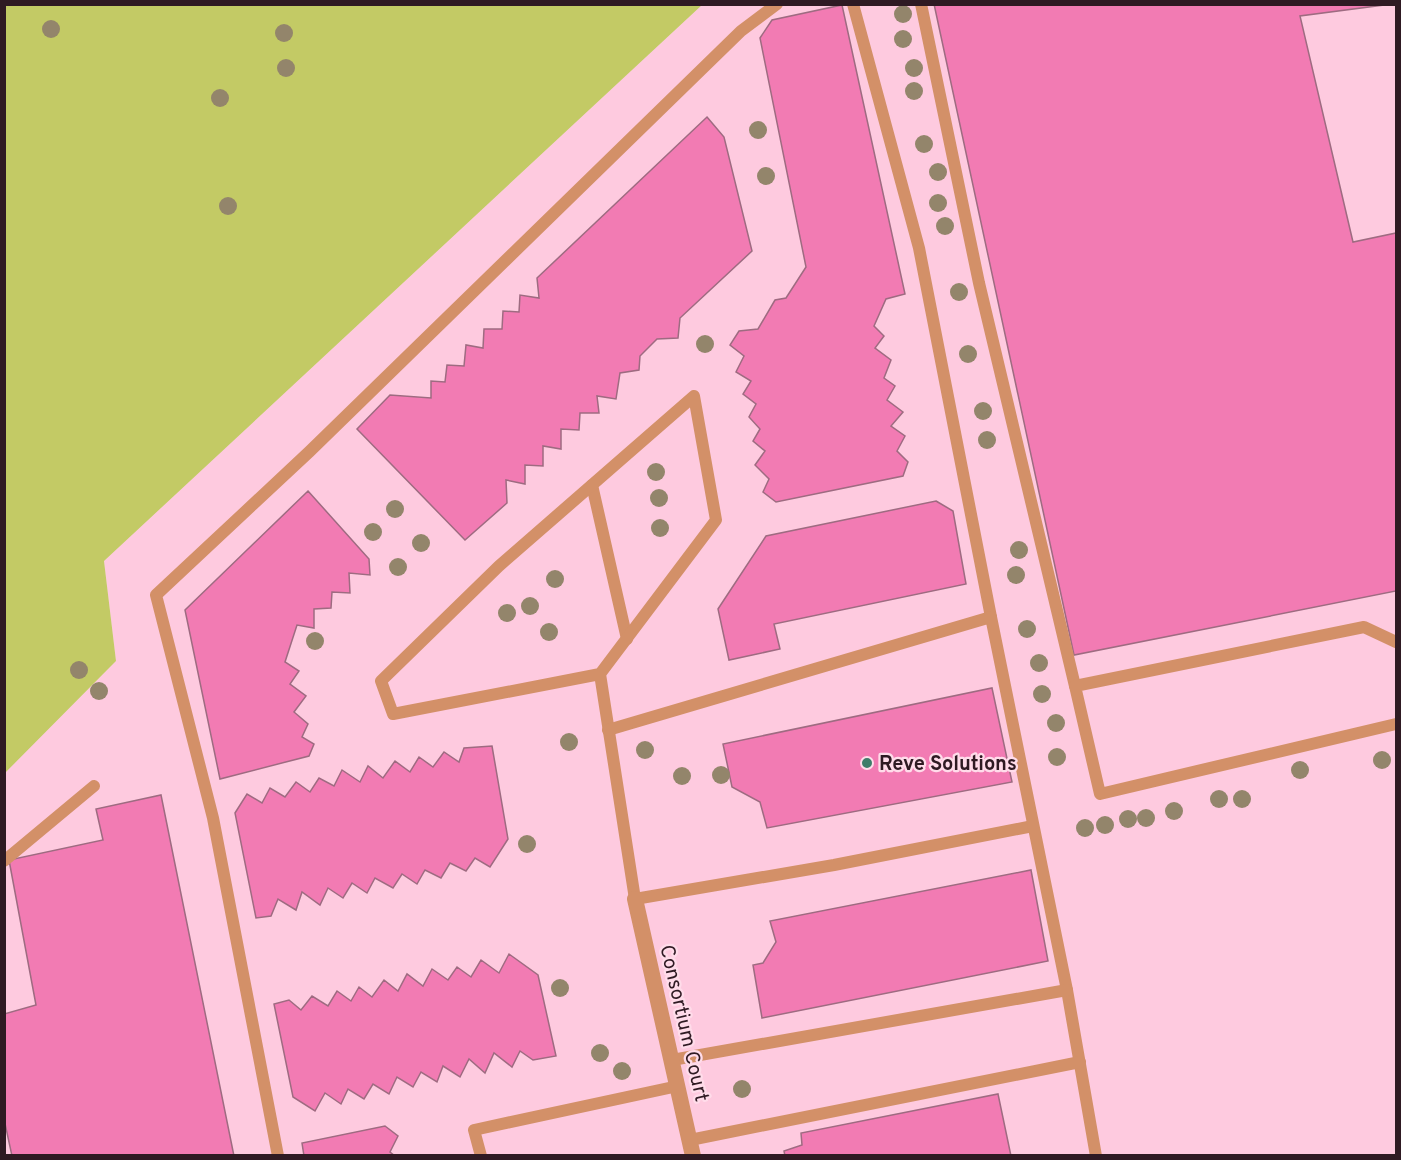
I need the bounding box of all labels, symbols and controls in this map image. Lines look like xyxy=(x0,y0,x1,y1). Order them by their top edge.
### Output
place label: Reve Solutions xyxy=(879,752,1017,778)
marker: Reve Solutions xyxy=(860,756,874,770)
street label: Consortium Court xyxy=(652,942,714,1104)

